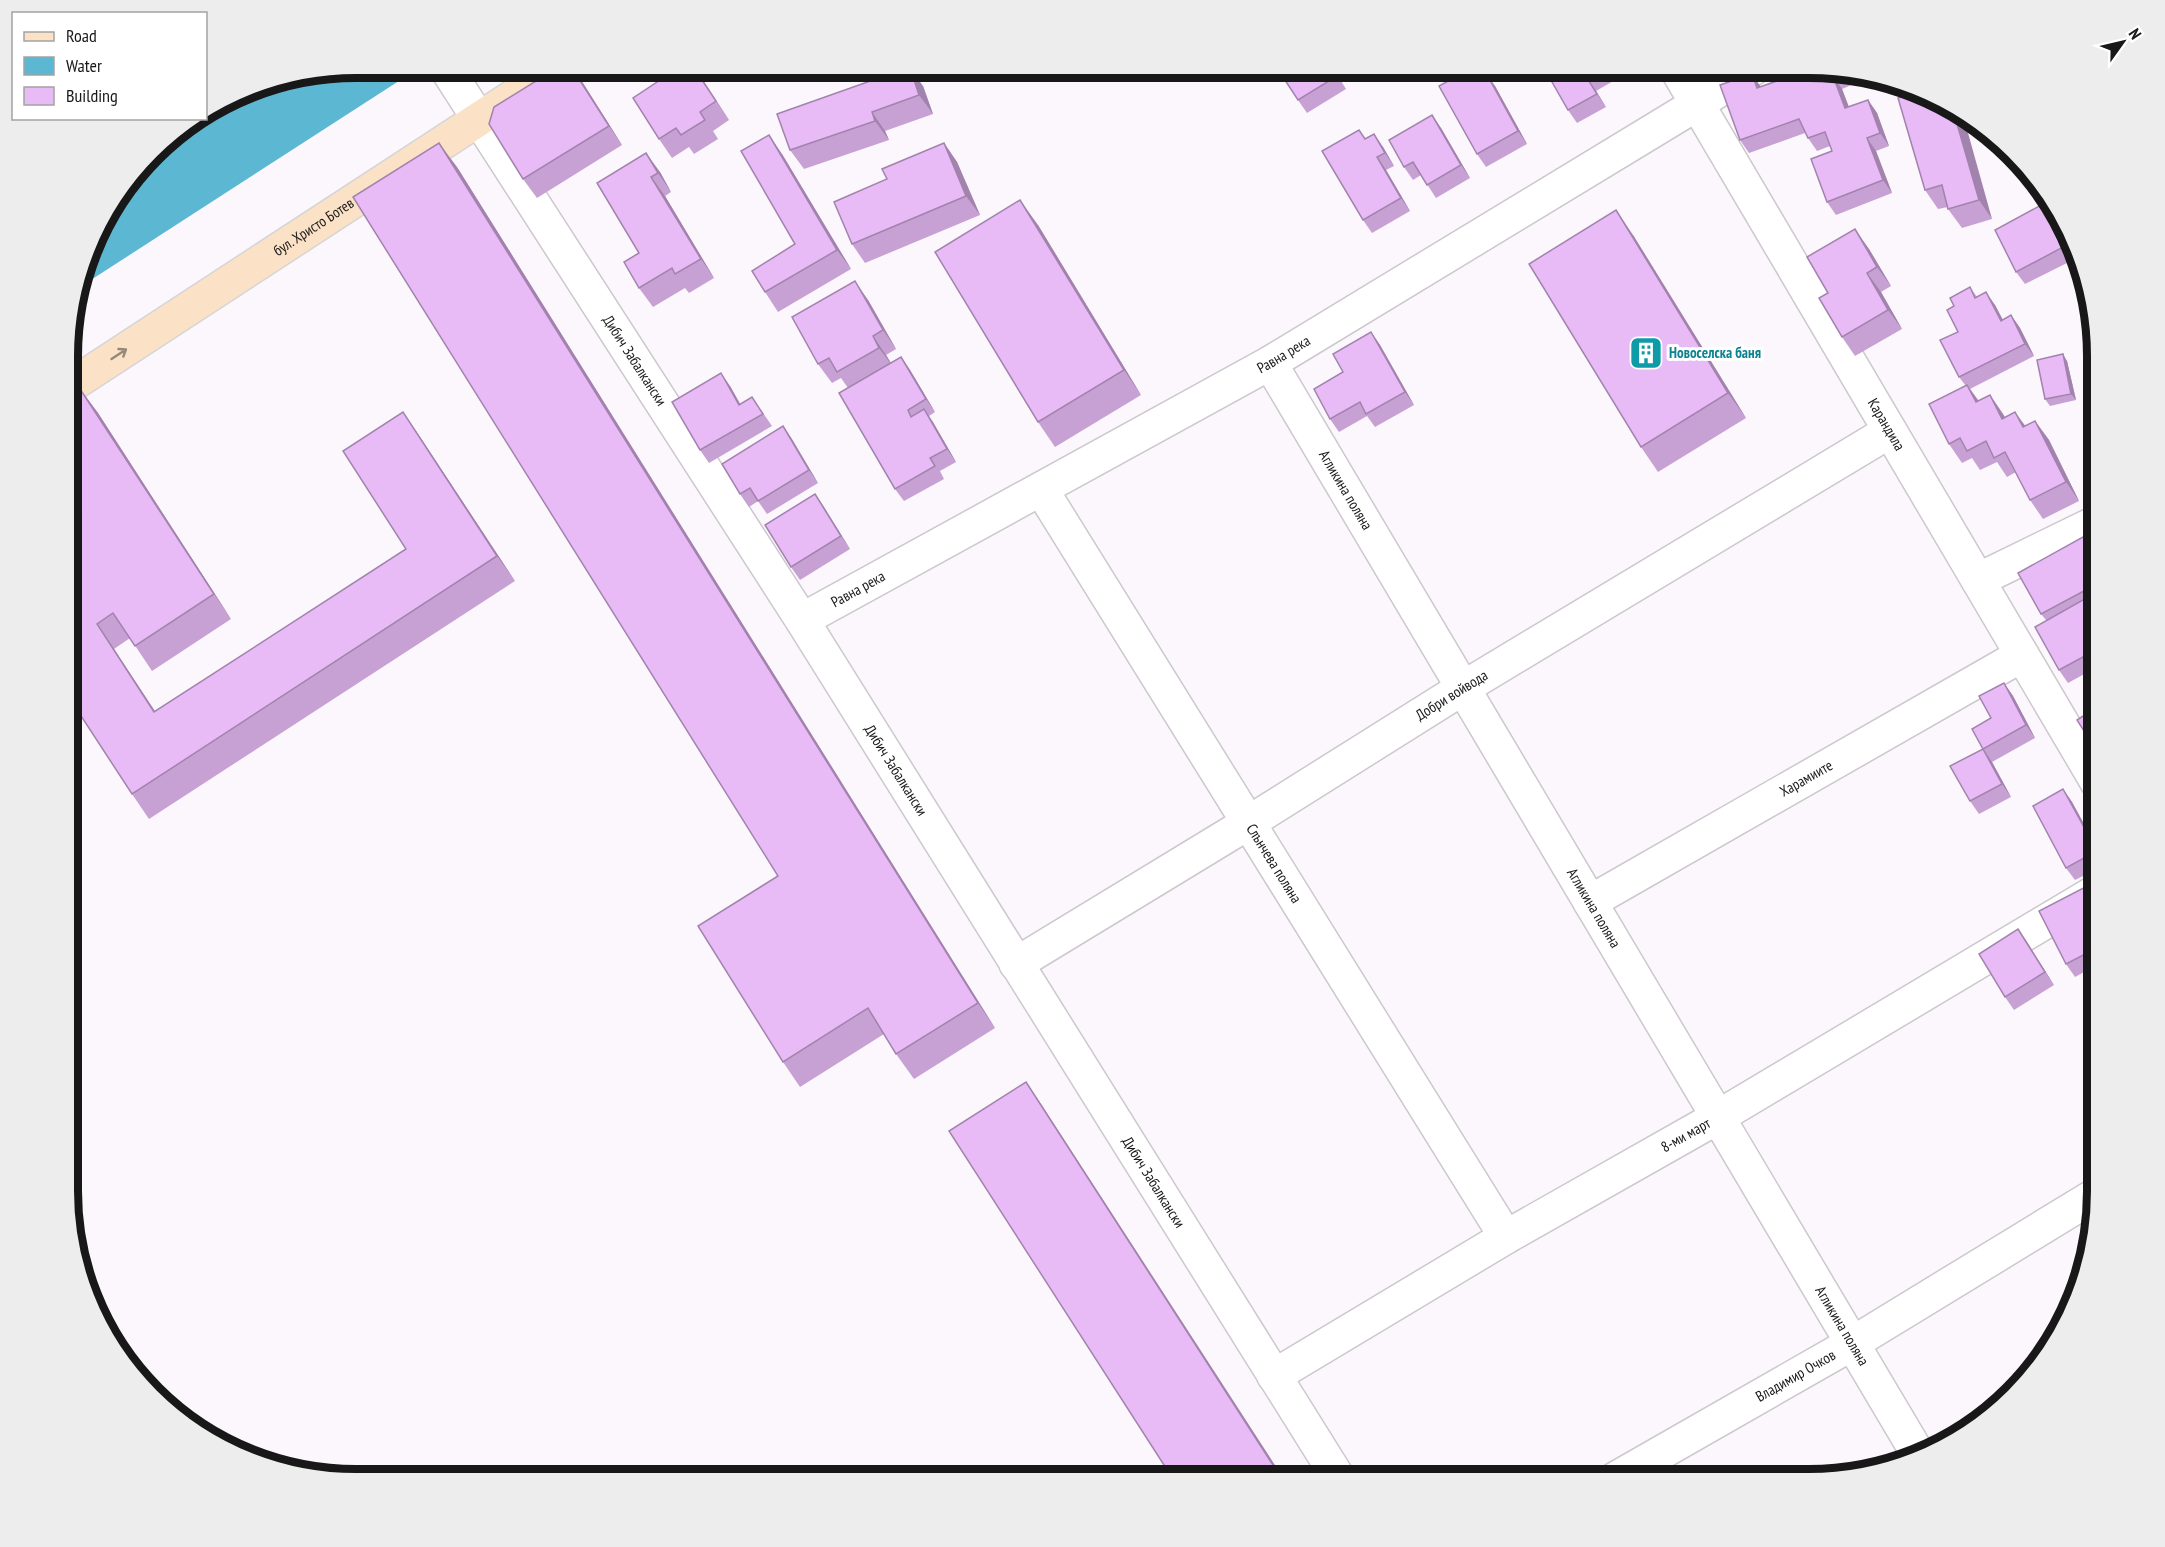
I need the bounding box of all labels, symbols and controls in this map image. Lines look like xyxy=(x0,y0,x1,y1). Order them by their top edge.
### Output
legend xyxy=(12,12,207,120)
north arrow xyxy=(2093,12,2153,72)
text: Road xyxy=(66,24,97,47)
text: N xyxy=(2125,24,2146,43)
text: Water xyxy=(66,54,102,77)
text: Building xyxy=(66,84,118,107)
street label: бул. Христо Ботев xyxy=(269,193,357,260)
street label: Дибич Забалкански xyxy=(599,311,671,409)
street label: Равна река xyxy=(1254,331,1314,377)
building icon: Новоселска баня xyxy=(1628,335,1664,371)
place label: Новоселска баня xyxy=(1669,343,1761,362)
one-way arrow xyxy=(110,347,127,359)
street label: Карандила xyxy=(1864,395,1910,454)
street label: Агликина поляна xyxy=(1315,447,1377,533)
street label: Равна река xyxy=(828,566,888,611)
street label: Добри войвода xyxy=(1412,665,1491,724)
street label: Дибич Забалкански xyxy=(861,721,932,819)
street label: Харамиите xyxy=(1776,755,1836,801)
street label: Слънчева поляна xyxy=(1242,820,1306,906)
street label: Агликина поляна xyxy=(1563,865,1625,951)
street label: 8-ми март xyxy=(1657,1113,1714,1156)
street label: Дибич Забалкански xyxy=(1118,1133,1190,1231)
street label: Агликина поляна xyxy=(1811,1282,1873,1369)
street label: Владимир Очков xyxy=(1752,1345,1839,1406)

